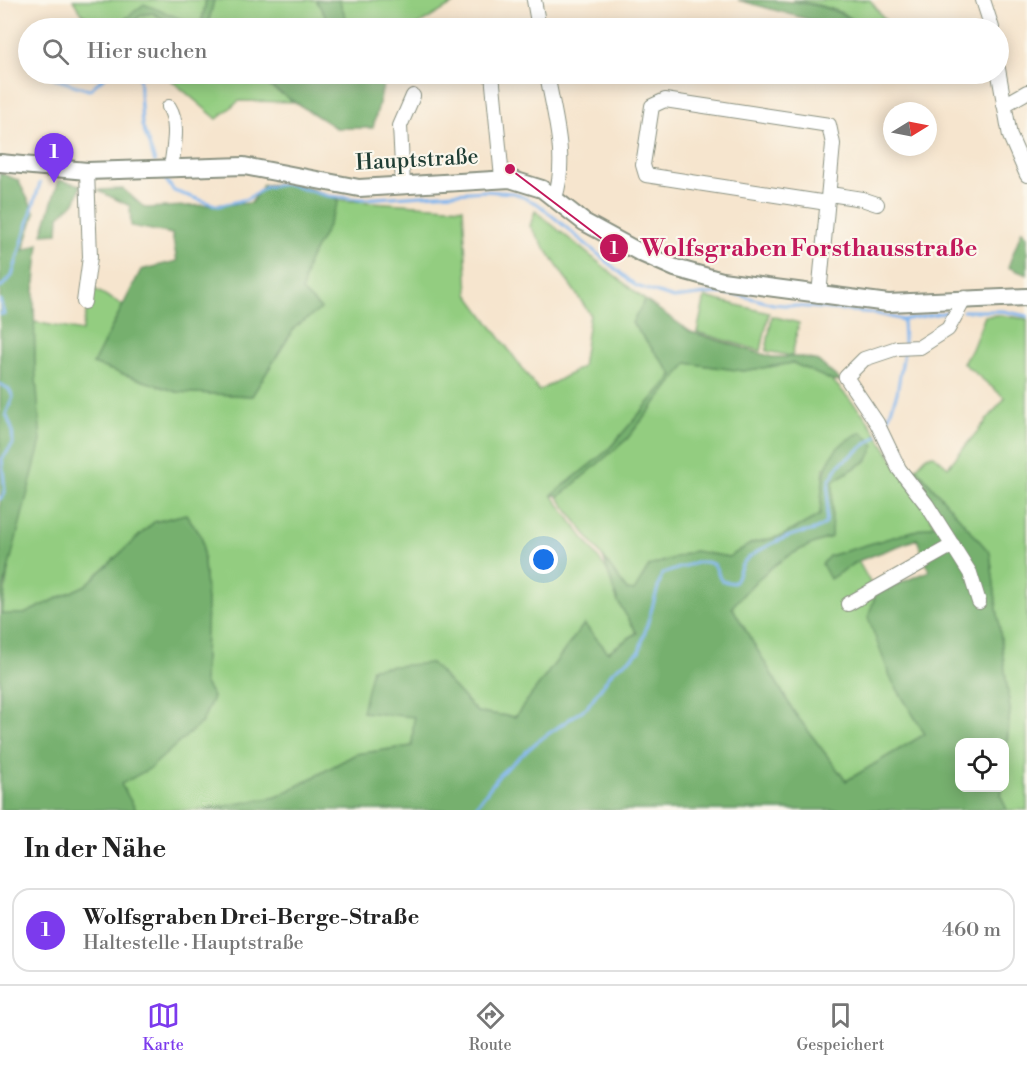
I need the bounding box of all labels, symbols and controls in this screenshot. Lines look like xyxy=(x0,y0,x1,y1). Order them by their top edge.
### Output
search box xyxy=(18,18,1009,84)
icon: search xyxy=(39,35,72,68)
text: Hier suchen xyxy=(87,38,207,65)
north arrow xyxy=(883,102,937,156)
pin: 1 xyxy=(34,134,74,183)
street label: Hauptstraße xyxy=(355,143,479,177)
callout: Wolfsgraben Forsthausstraße xyxy=(599,227,990,269)
text: Wolfsgraben Forsthausstraße xyxy=(640,234,977,264)
text: 1 xyxy=(610,237,619,260)
your location xyxy=(529,545,558,574)
map controls xyxy=(955,738,1009,792)
button: locate xyxy=(955,738,1009,792)
text: In der Nähe xyxy=(24,833,166,865)
text: Wolfsgraben Drei-Berge-Straße xyxy=(83,904,419,931)
text: 1 xyxy=(41,918,50,943)
text: 460 m xyxy=(942,918,1001,943)
text: Haltestelle · Hauptstraße xyxy=(83,931,304,956)
tab: Karte xyxy=(142,999,184,1055)
tab: Route xyxy=(469,999,511,1055)
tab: Gespeichert xyxy=(796,999,885,1055)

